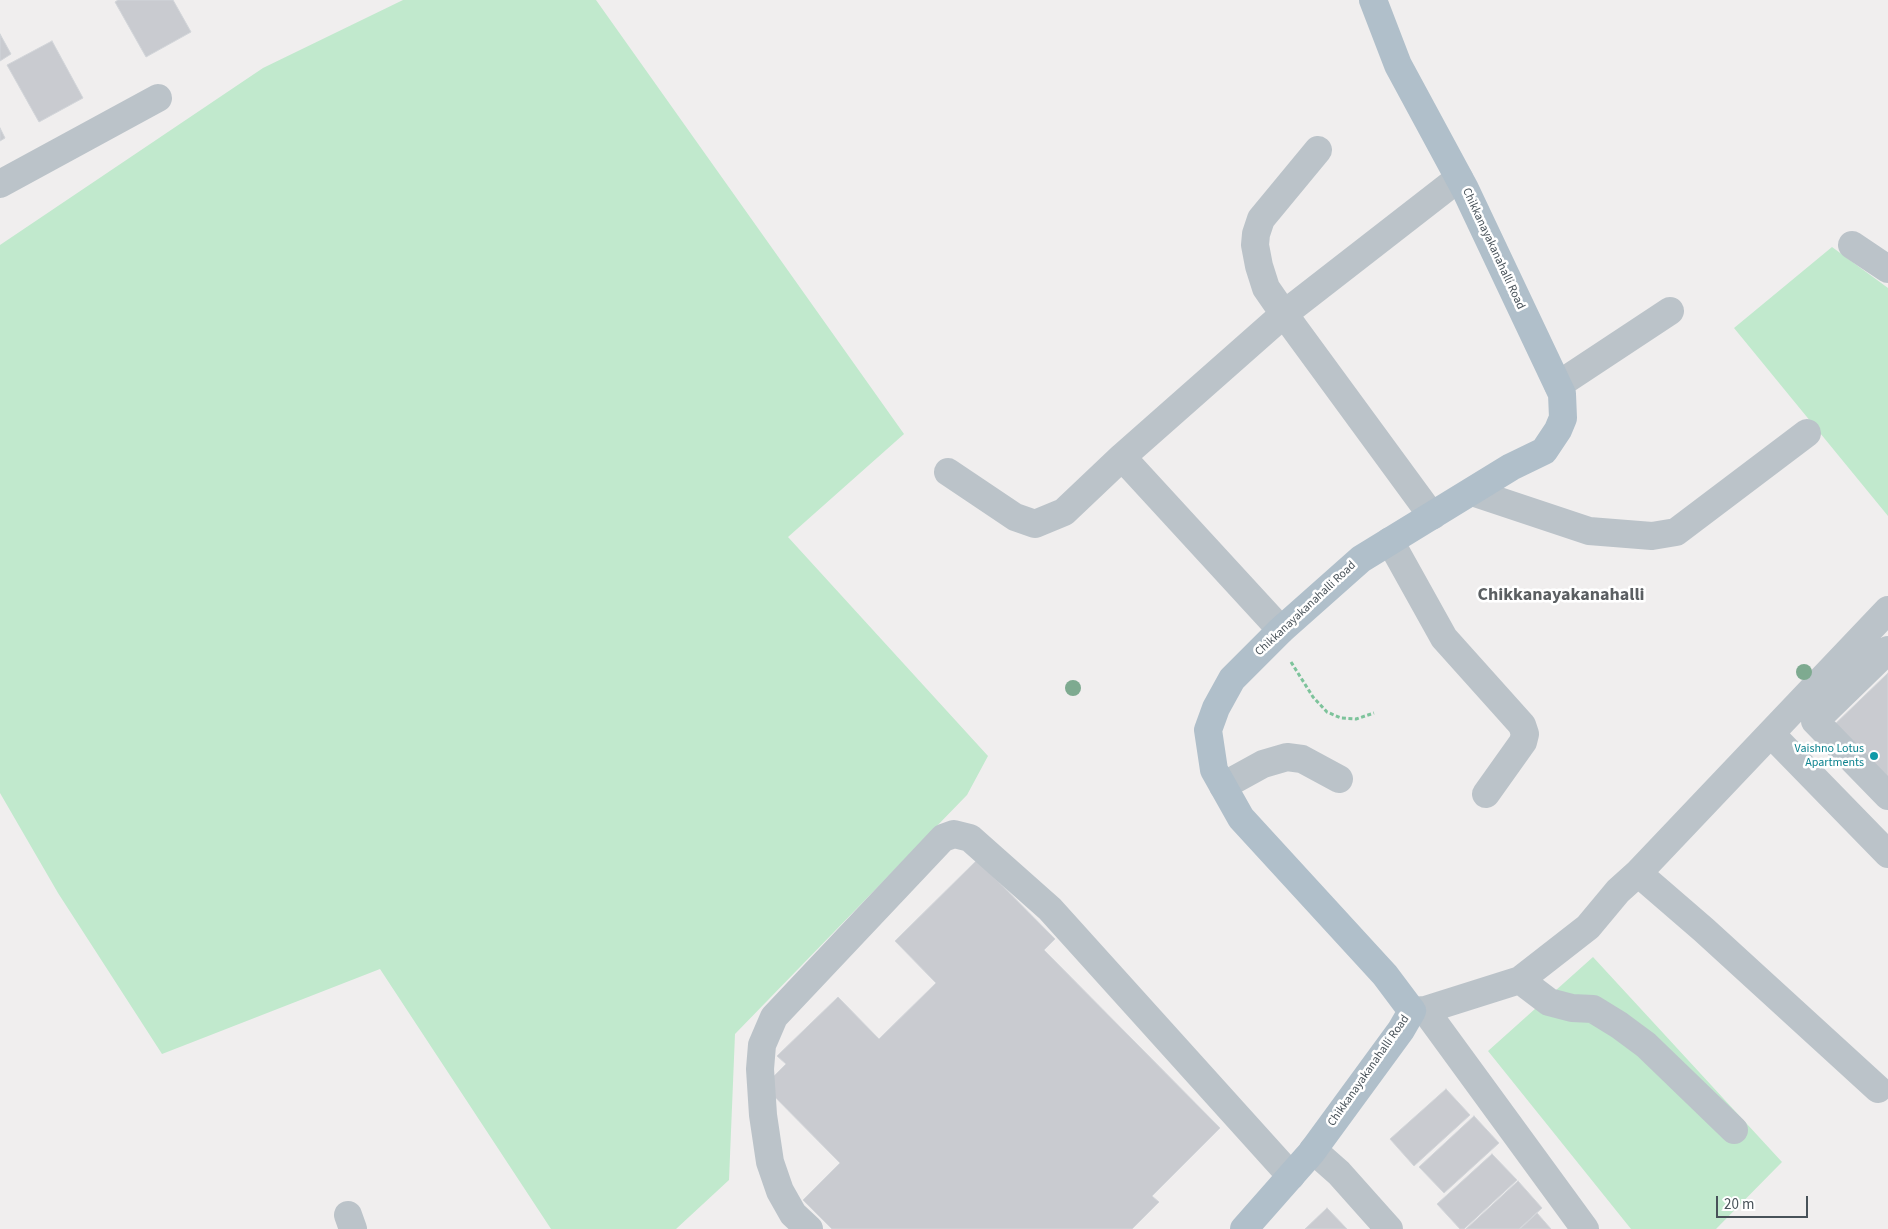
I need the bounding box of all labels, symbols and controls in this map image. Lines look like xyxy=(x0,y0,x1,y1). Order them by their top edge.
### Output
street label: Chikkanayakanahalli Road xyxy=(1458,186,1528,312)
street label: Chikkanayakanahalli Road xyxy=(1253,559,1359,659)
district label: Chikkanayakanahalli xyxy=(1477,585,1645,607)
place label: Vaishno Lotus Apartments xyxy=(1794,742,1864,770)
marker: Vaishno Lotus Apartments xyxy=(1868,750,1880,762)
street label: Chikkanayakanahalli Road xyxy=(1325,1013,1413,1129)
scale bar xyxy=(1718,1186,1810,1218)
text: 20 m xyxy=(1724,1194,1754,1215)

